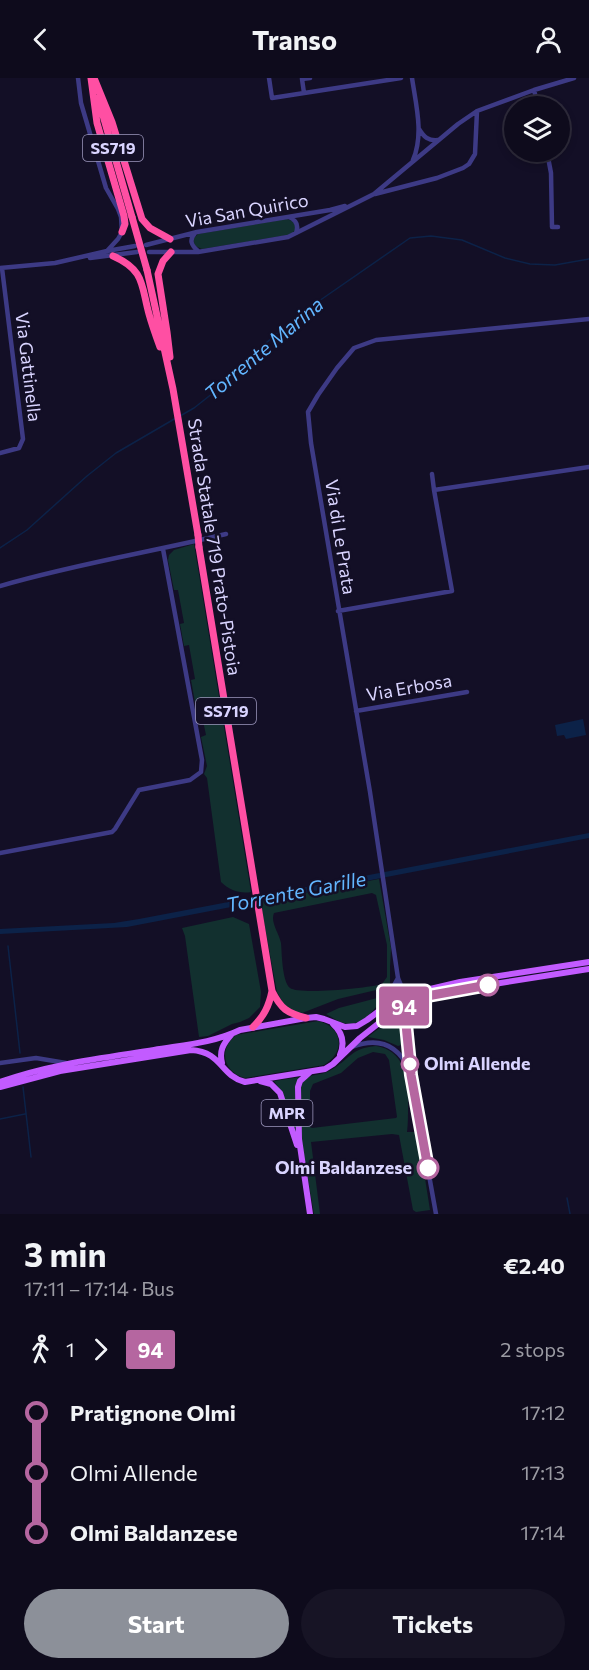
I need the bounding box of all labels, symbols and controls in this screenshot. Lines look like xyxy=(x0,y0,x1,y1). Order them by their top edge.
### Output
icon: back xyxy=(24,23,57,56)
text: Transo xyxy=(252,23,337,56)
icon: person xyxy=(532,23,565,56)
map controls xyxy=(504,96,570,162)
button: layers xyxy=(504,96,570,162)
road number: SS719 xyxy=(83,135,143,161)
street label: Via San Quirico xyxy=(184,188,310,232)
water label: Torrente Marina xyxy=(199,292,328,405)
street label: Via Gattinella xyxy=(11,311,47,423)
street label: Strada Statale 719 Prato-Pistoia xyxy=(184,417,246,677)
street label: Via di Le Prata xyxy=(321,478,361,596)
street label: Via Erbosa xyxy=(364,669,453,705)
road number: SS719 xyxy=(196,698,256,724)
water label: Torrente Garille xyxy=(224,866,368,916)
unlabelled marker xyxy=(477,974,499,996)
line badge: 94 xyxy=(377,986,431,1026)
text: 94 xyxy=(391,994,417,1019)
place label: Olmi Allende xyxy=(424,1052,530,1074)
marker: Olmi Allende xyxy=(401,1055,419,1073)
road number: MPR xyxy=(262,1100,312,1126)
place label: Olmi Baldanzese xyxy=(275,1156,412,1178)
marker: Olmi Baldanzese xyxy=(417,1157,439,1179)
text: 3 min xyxy=(24,1233,107,1274)
text: €2.40 xyxy=(503,1252,565,1279)
text: 17:11 – 17:14 · Bus xyxy=(24,1276,174,1300)
icon: walk xyxy=(24,1333,57,1366)
icon: forward xyxy=(84,1333,117,1366)
text: 1 xyxy=(66,1337,75,1361)
text: 94 xyxy=(138,1337,163,1362)
text: 2 stops xyxy=(500,1337,565,1361)
text: Pratignone Olmi xyxy=(70,1399,236,1426)
text: 17:12 xyxy=(522,1400,565,1424)
text: Olmi Allende xyxy=(70,1459,198,1486)
text: 17:13 xyxy=(521,1460,565,1484)
text: Olmi Baldanzese xyxy=(70,1519,237,1546)
text: 17:14 xyxy=(521,1520,565,1544)
button: Start xyxy=(24,1589,289,1658)
button: Tickets xyxy=(301,1589,565,1658)

